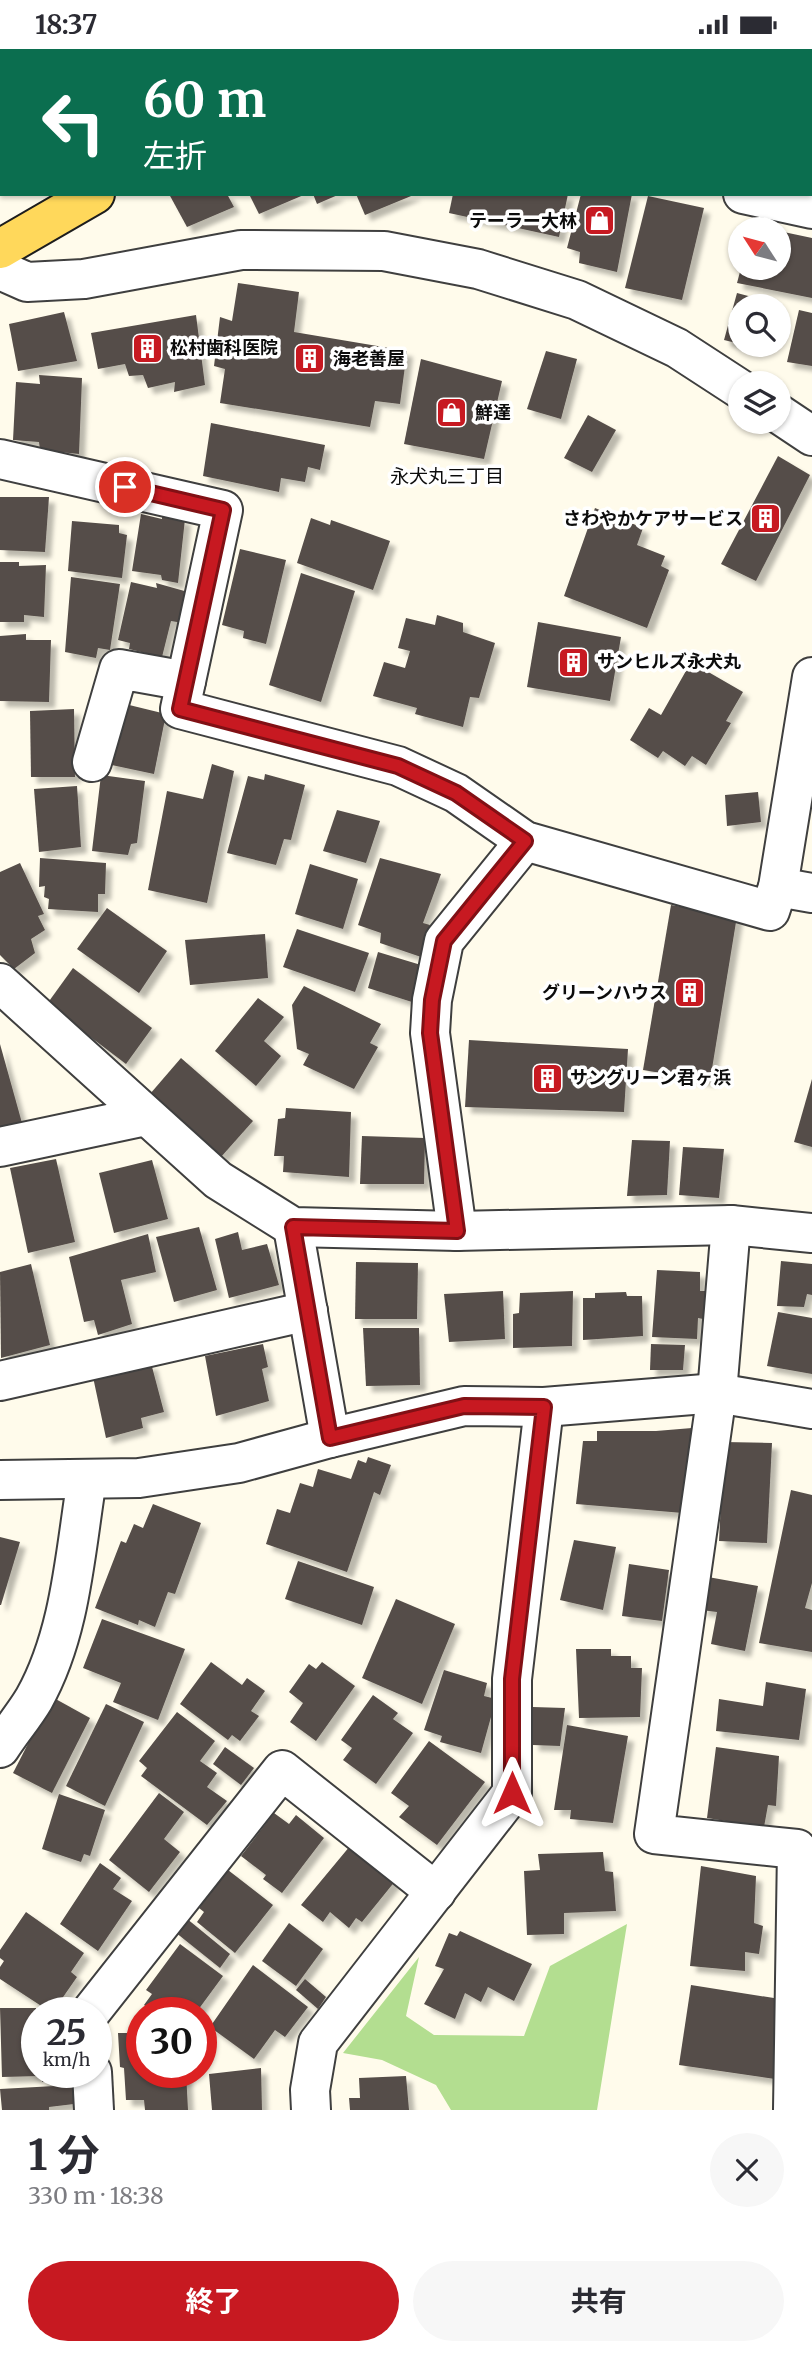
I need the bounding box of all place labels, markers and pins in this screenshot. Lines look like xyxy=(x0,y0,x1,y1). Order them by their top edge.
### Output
shop icon: テーラー大林 xyxy=(583,204,617,238)
place label: テーラー大林 xyxy=(469,209,577,232)
building icon: 松村歯科医院 xyxy=(130,331,164,365)
place label: 松村歯科医院 xyxy=(170,336,278,359)
building icon: 海老善屋 xyxy=(293,342,327,376)
place label: 海老善屋 xyxy=(333,347,405,370)
shop icon: 鮮達 xyxy=(435,396,469,430)
place label: 鮮達 xyxy=(475,401,511,424)
pin xyxy=(95,457,155,517)
building icon: さわやかケアサービス xyxy=(749,502,783,536)
place label: さわやかケアサービス xyxy=(563,507,743,530)
building icon: サンヒルズ永犬丸 xyxy=(557,645,591,679)
place label: サンヒルズ永犬丸 xyxy=(597,650,741,673)
building icon: グリーンハウス xyxy=(673,976,707,1010)
place label: グリーンハウス xyxy=(542,981,667,1004)
building icon: サングリーン君ヶ浜 xyxy=(530,1061,564,1095)
place label: サングリーン君ヶ浜 xyxy=(570,1066,731,1089)

